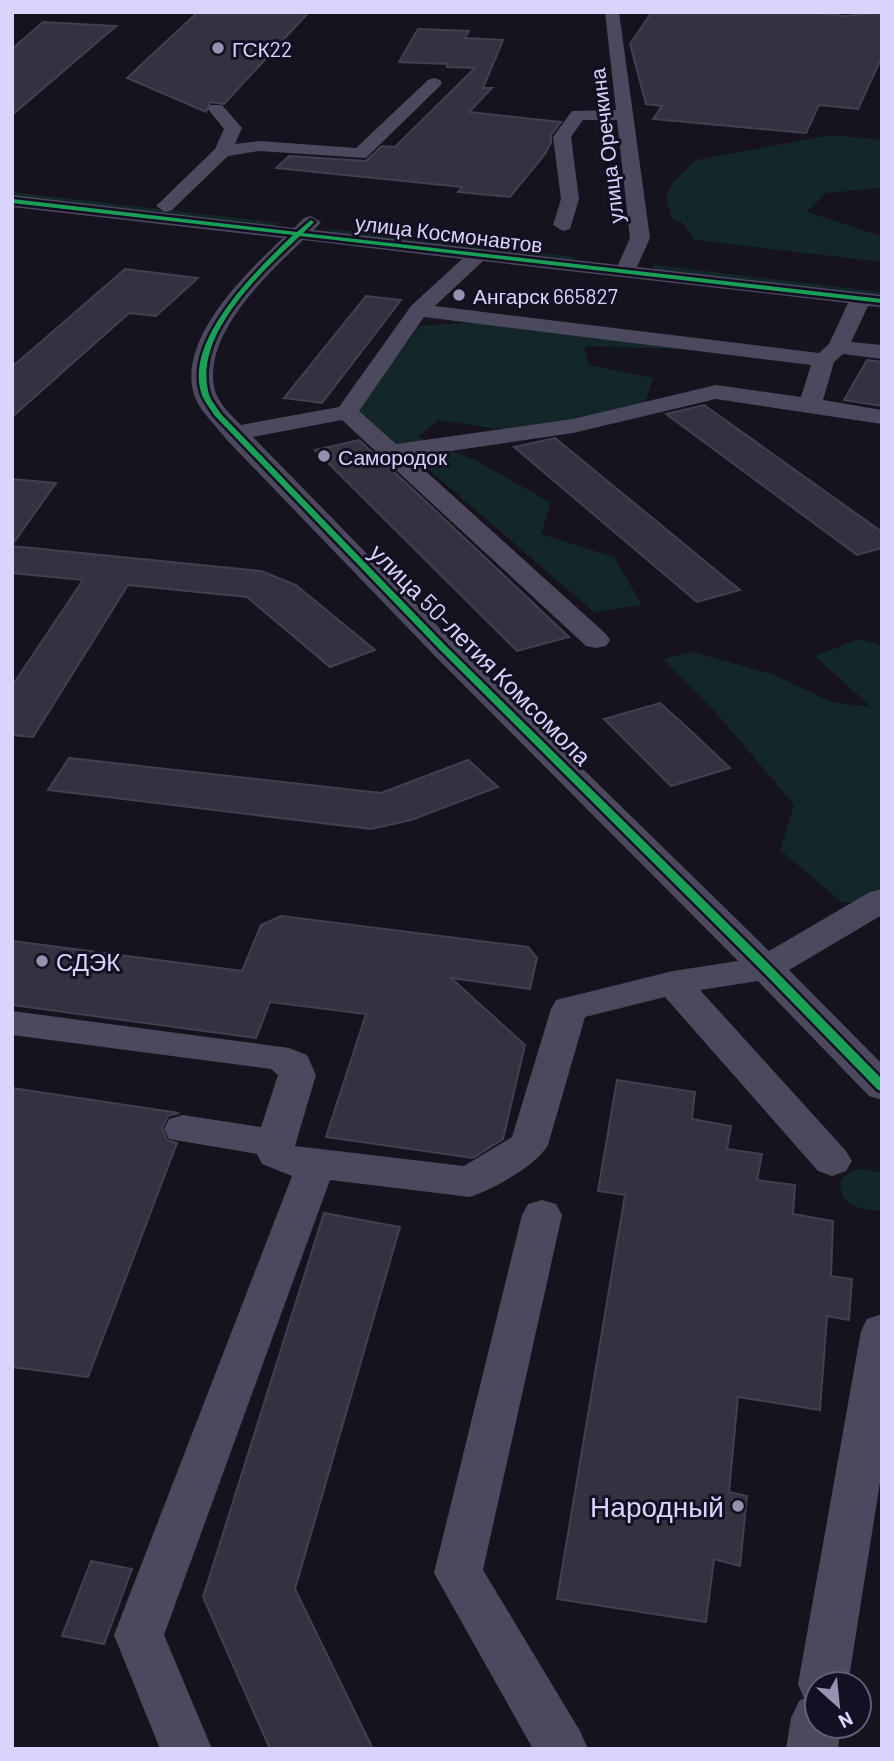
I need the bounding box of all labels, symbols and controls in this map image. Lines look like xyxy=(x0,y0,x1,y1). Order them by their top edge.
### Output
place label: ГСК22 xyxy=(232,36,292,61)
marker: ГСК22 xyxy=(210,40,226,56)
street label: улица Оречкина xyxy=(584,67,628,225)
street label: улица Космонавтов xyxy=(354,209,544,257)
place label: Ангарск 665827 xyxy=(473,283,618,308)
marker: Ангарск 665827 xyxy=(451,287,467,303)
place label: Самородок xyxy=(338,444,448,469)
marker: Самородок xyxy=(316,448,332,464)
street label: улица 50-летия Комсомола xyxy=(364,537,598,771)
place label: СДЭК xyxy=(56,947,120,976)
marker: СДЭК xyxy=(34,953,50,969)
place label: Народный xyxy=(590,1489,724,1523)
marker: Народный xyxy=(730,1498,746,1514)
north arrow xyxy=(803,1670,873,1740)
text: N xyxy=(835,1707,857,1734)

